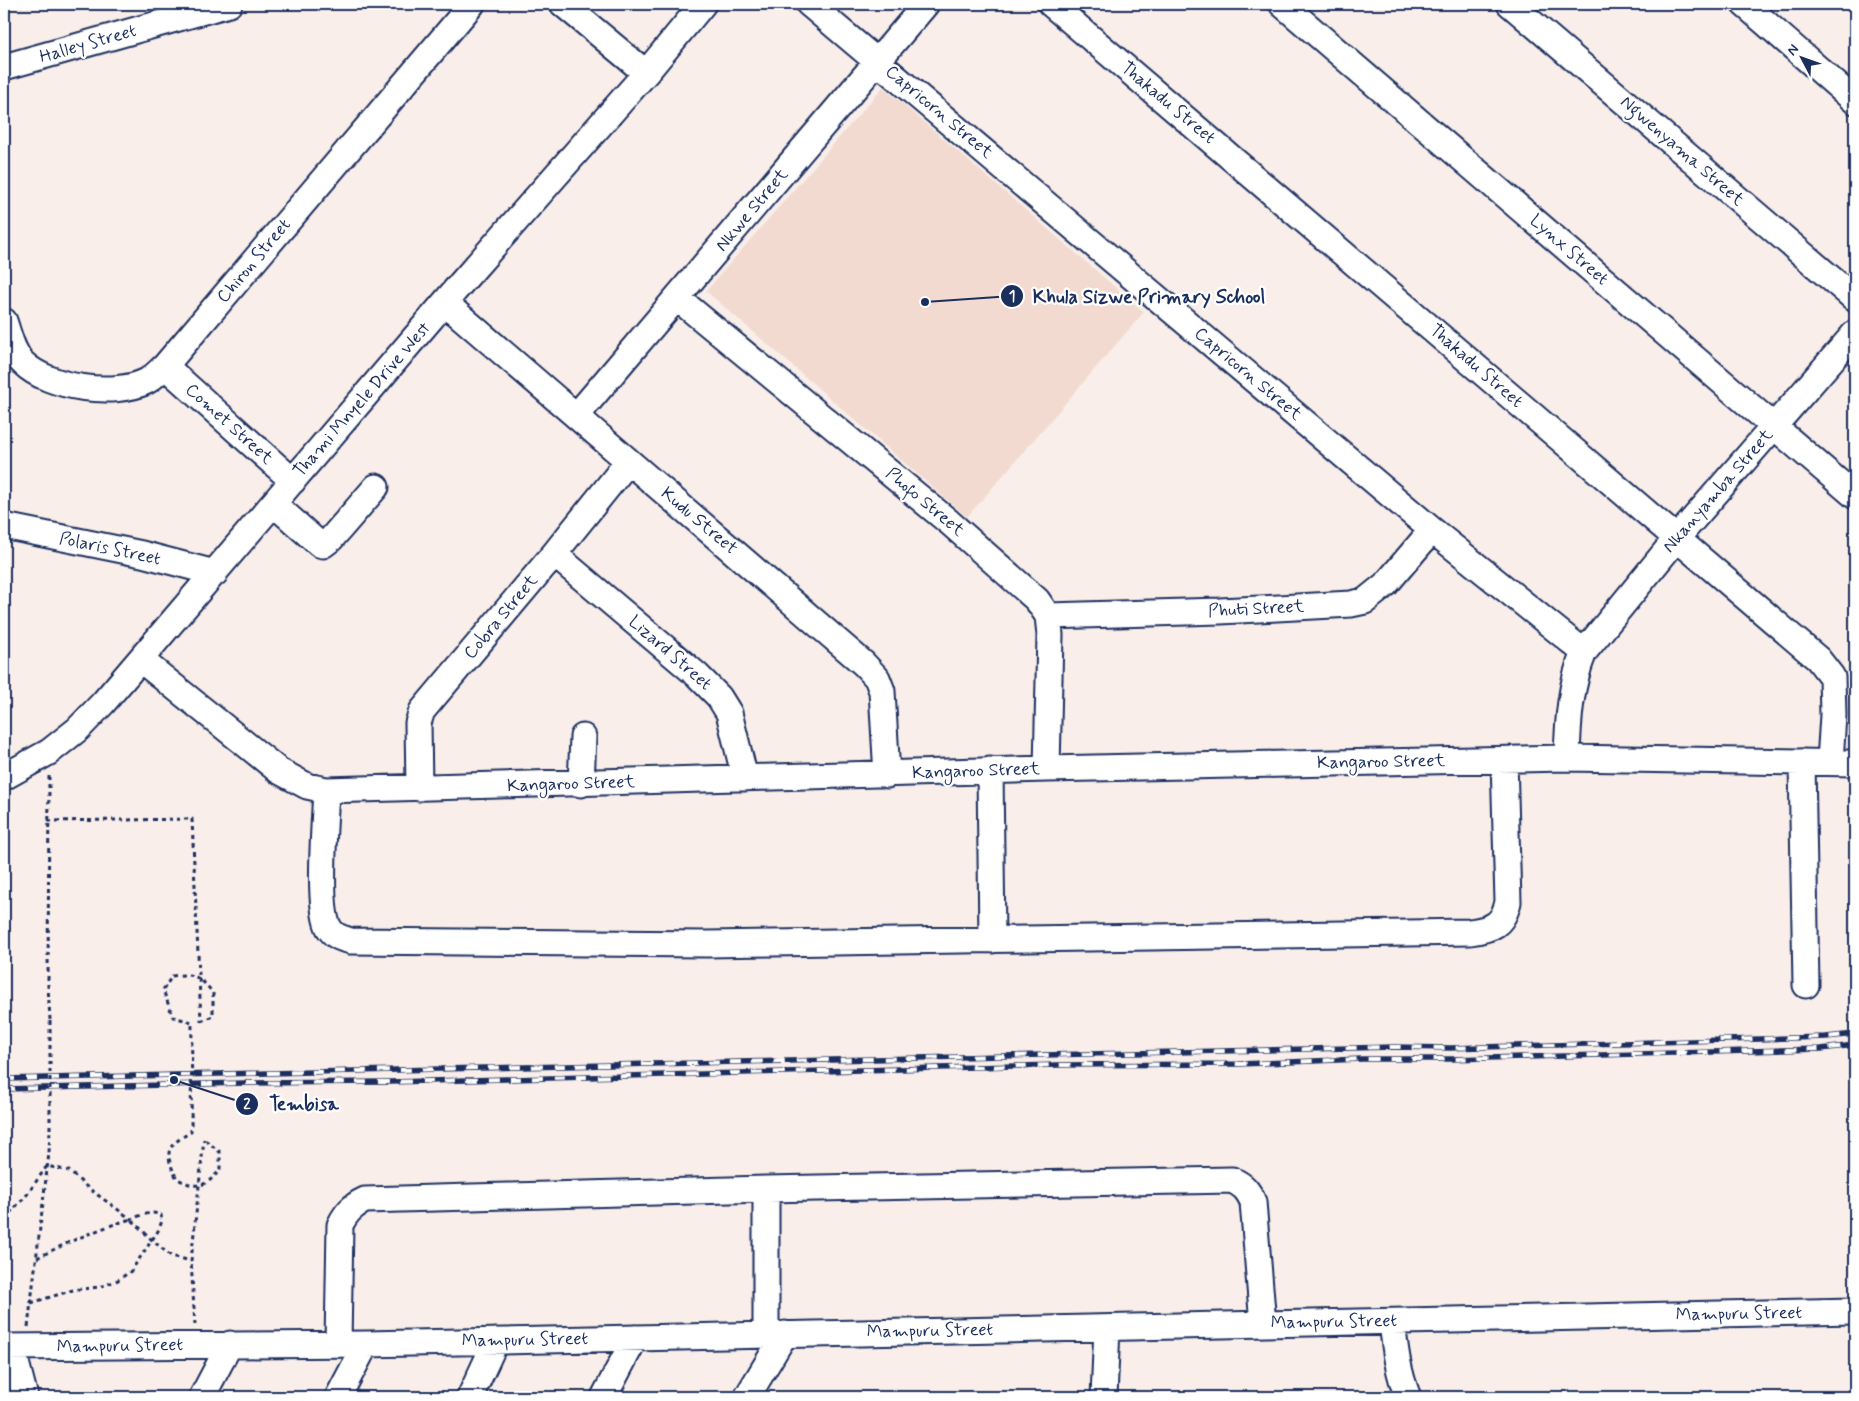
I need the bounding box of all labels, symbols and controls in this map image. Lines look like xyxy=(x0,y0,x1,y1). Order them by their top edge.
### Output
street label: Halley Street xyxy=(37,19,139,69)
north arrow xyxy=(1776,32,1826,82)
text: N xyxy=(1783,41,1803,60)
street label: Thakadu Street xyxy=(1116,56,1221,150)
street label: Capricorn Street xyxy=(880,60,998,164)
street label: Ngwenyama Street xyxy=(1613,90,1750,213)
street label: Nkwe Street xyxy=(710,163,794,257)
street label: Lynx Street xyxy=(1524,209,1614,291)
street label: Chiron Street xyxy=(212,213,297,308)
callout: Khula Sizwe Primary School xyxy=(999,279,1274,313)
text: Khula Sizwe Primary School xyxy=(1033,285,1266,310)
text: 1 xyxy=(1009,287,1015,307)
street label: Thami Mnyele Drive West xyxy=(288,317,436,483)
street label: Thakadu Street xyxy=(1424,319,1528,414)
street label: Capricorn Street xyxy=(1189,322,1307,426)
street label: Comet Street xyxy=(180,378,278,470)
street label: Nkanyamba Street xyxy=(1657,424,1779,558)
street label: Phofo Street xyxy=(879,462,970,544)
street label: Kudu Street xyxy=(655,482,743,560)
street label: Polaris Street xyxy=(57,527,163,572)
street label: Cobra Street xyxy=(458,569,544,664)
street label: Phuti Street xyxy=(1207,594,1305,624)
street label: Lizard Street xyxy=(623,610,717,696)
street label: Kangaroo Street xyxy=(1317,749,1446,776)
street label: Kangaroo Street xyxy=(912,757,1041,786)
street label: Kangaroo Street xyxy=(507,770,636,799)
callout: Tembisa xyxy=(234,1087,349,1121)
text: Tembisa xyxy=(269,1092,339,1117)
text: 2 xyxy=(243,1095,251,1115)
street label: Mampuru Street xyxy=(1676,1301,1803,1327)
street label: Mampuru Street xyxy=(1271,1309,1398,1335)
street label: Mampuru Street xyxy=(867,1318,994,1344)
street label: Mampuru Street xyxy=(462,1327,589,1353)
street label: Mampuru Street xyxy=(57,1333,184,1359)

